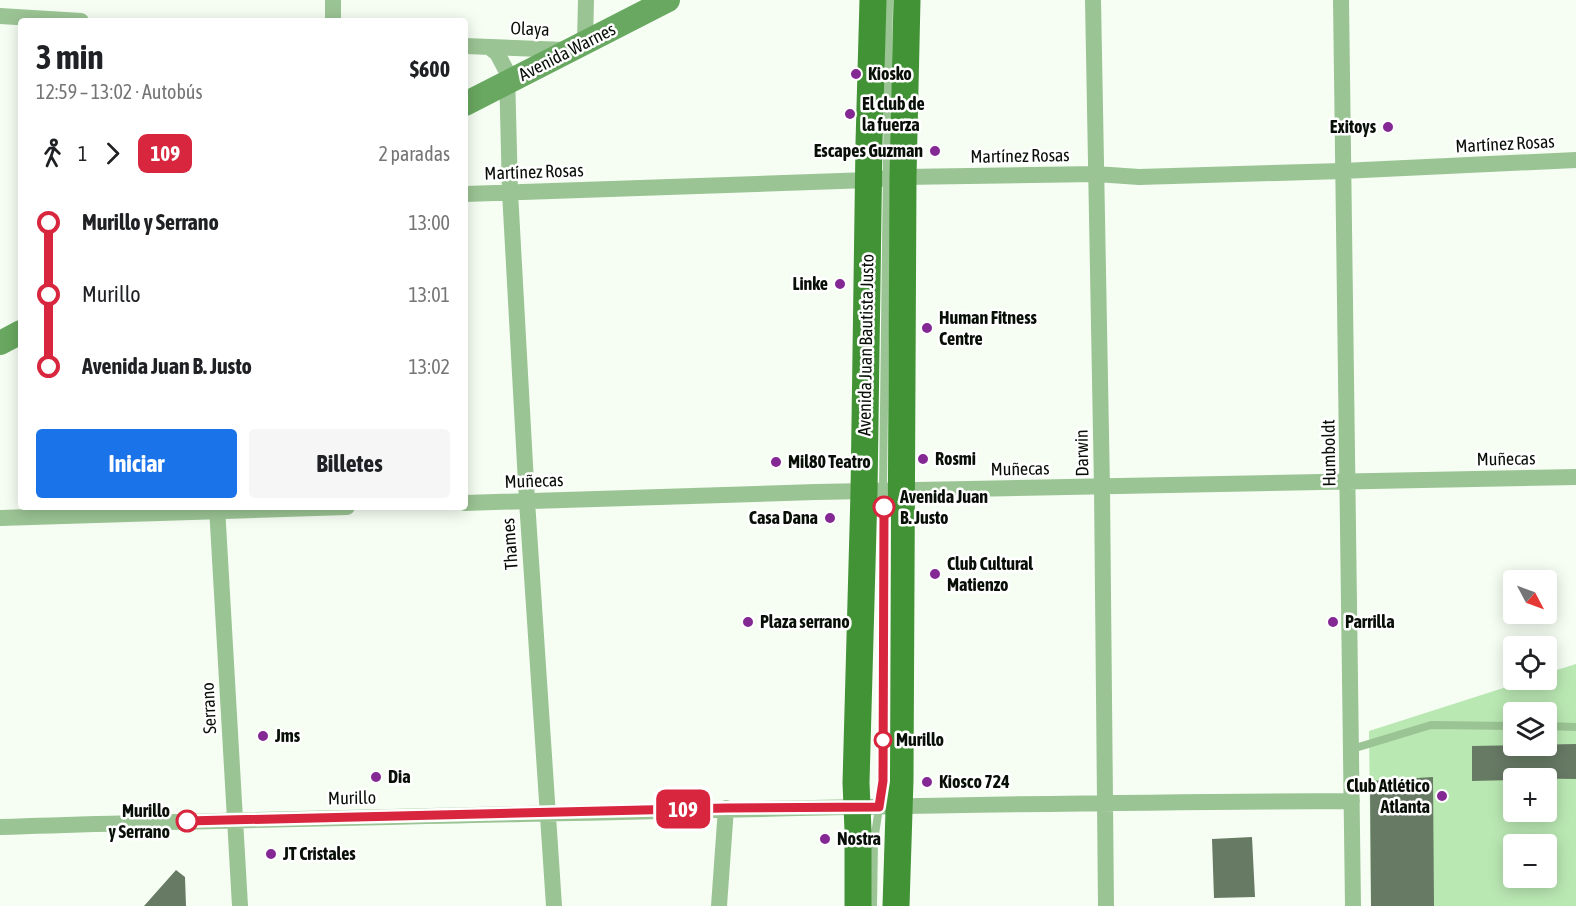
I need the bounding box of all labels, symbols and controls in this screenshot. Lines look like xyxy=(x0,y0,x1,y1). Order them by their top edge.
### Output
street label: Olaya xyxy=(510,17,550,40)
street label: Avenida Warnes xyxy=(515,18,619,85)
text: 3 min xyxy=(36,38,103,76)
text: $600 xyxy=(410,56,450,82)
place label: Kiosko xyxy=(868,63,912,84)
marker: Kiosko xyxy=(849,67,863,81)
text: 12:59 – 13:02 · Autobús xyxy=(36,80,203,103)
place label: El club de la fuerza xyxy=(862,93,925,135)
marker: El club de la fuerza xyxy=(843,107,857,121)
place label: Exitoys xyxy=(1330,116,1377,137)
marker: Exitoys xyxy=(1381,120,1395,134)
street label: Martínez Rosas xyxy=(1455,130,1555,157)
icon: walk xyxy=(36,137,69,170)
icon: forward xyxy=(96,137,129,170)
place label: Escapes Guzman xyxy=(814,140,923,161)
text: 109 xyxy=(150,141,180,165)
text: 1 xyxy=(78,142,87,165)
text: 2 paradas xyxy=(378,142,450,165)
marker: Escapes Guzman xyxy=(928,144,942,158)
street label: Martínez Rosas xyxy=(970,144,1070,167)
street label: Martínez Rosas xyxy=(484,159,584,184)
text: Murillo y Serrano xyxy=(82,209,219,235)
text: 13:00 xyxy=(408,211,450,234)
street label: Avenida Juan Bautista Justo xyxy=(853,254,878,436)
place label: Linke xyxy=(792,273,828,294)
marker: Linke xyxy=(833,277,847,291)
text: Murillo xyxy=(82,281,141,307)
text: 13:01 xyxy=(408,283,450,306)
place label: Human Fitness Centre xyxy=(939,307,1038,349)
marker: Human Fitness Centre xyxy=(920,321,934,335)
text: Avenida Juan B. Justo xyxy=(82,353,252,379)
text: 13:02 xyxy=(408,355,450,378)
street label: Humboldt xyxy=(1317,419,1340,487)
button: Iniciar xyxy=(36,429,237,498)
button: Billetes xyxy=(249,429,450,498)
street label: Darwin xyxy=(1071,429,1092,477)
street label: Muñecas xyxy=(1476,447,1536,470)
place label: Rosmi xyxy=(935,448,976,469)
place label: Mil80 Teatro xyxy=(788,451,871,472)
marker: Rosmi xyxy=(916,452,930,466)
marker: Mil80 Teatro xyxy=(769,455,783,469)
street label: Muñecas xyxy=(990,457,1050,480)
street label: Muñecas xyxy=(504,469,564,492)
place label: Avenida Juan B. Justo xyxy=(899,486,988,528)
marker: Avenida Juan B. Justo xyxy=(873,496,895,518)
place label: Casa Dana xyxy=(749,507,818,528)
marker: Casa Dana xyxy=(823,511,837,525)
street label: Thames xyxy=(497,517,522,571)
place label: Club Cultural Matienzo xyxy=(947,553,1033,595)
marker: Club Cultural Matienzo xyxy=(928,567,942,581)
north arrow xyxy=(1503,570,1557,624)
map controls xyxy=(1503,570,1557,888)
place label: Plaza serrano xyxy=(760,611,850,632)
place label: Parrilla xyxy=(1345,611,1395,632)
marker: Plaza serrano xyxy=(741,615,755,629)
marker: Parrilla xyxy=(1326,615,1340,629)
button: locate xyxy=(1503,636,1557,690)
street label: Serrano xyxy=(197,682,220,734)
button: layers xyxy=(1503,702,1557,756)
place label: Jms xyxy=(274,725,301,746)
marker: Jms xyxy=(256,729,270,743)
place label: Murillo xyxy=(896,729,944,750)
marker: Murillo xyxy=(874,731,892,749)
place label: Dia xyxy=(388,766,411,787)
button: + xyxy=(1503,768,1557,822)
marker: Dia xyxy=(369,770,383,784)
place label: Kiosco 724 xyxy=(939,771,1010,792)
marker: Kiosco 724 xyxy=(920,775,934,789)
place label: Club Atlético Atlanta xyxy=(1346,775,1430,817)
street label: Murillo xyxy=(328,787,376,808)
marker: Club Atlético Atlanta xyxy=(1435,789,1449,803)
line badge: 109 xyxy=(648,790,718,828)
text: 109 xyxy=(668,797,698,821)
place label: Murillo y Serrano xyxy=(109,800,170,842)
marker: Murillo y Serrano xyxy=(176,810,198,832)
place label: Nostra xyxy=(837,828,881,849)
marker: Nostra xyxy=(818,832,832,846)
button: − xyxy=(1503,834,1557,888)
place label: JT Cristales xyxy=(282,843,356,864)
marker: JT Cristales xyxy=(264,847,278,861)

